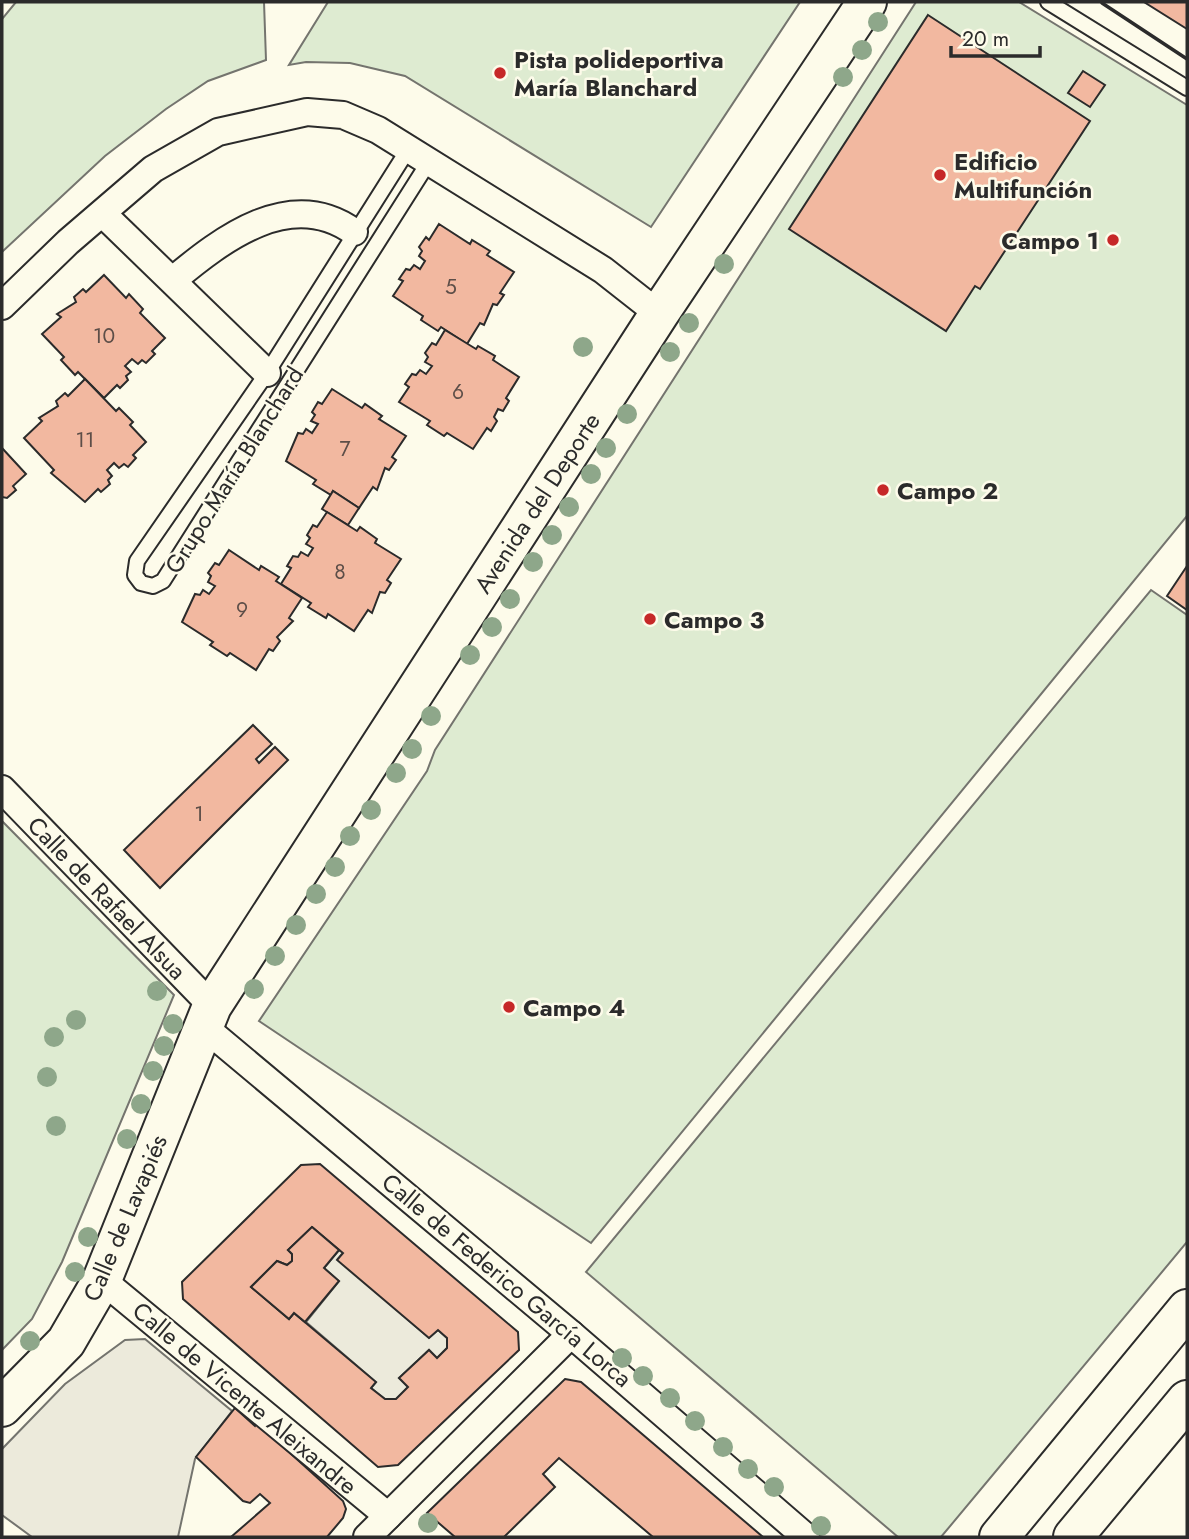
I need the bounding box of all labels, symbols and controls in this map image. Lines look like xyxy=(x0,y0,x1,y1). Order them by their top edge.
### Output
scale bar xyxy=(951,14,1040,58)
text: 20 m xyxy=(962,24,1009,54)
place label: Pista polideportiva María Blanchard xyxy=(514,42,724,105)
marker: Pista polideportiva María Blanchard xyxy=(492,65,508,81)
place label: Edificio Multifunción xyxy=(954,144,1092,207)
marker: Edificio Multifunción xyxy=(932,167,948,183)
place label: Campo 1 xyxy=(1001,223,1099,258)
marker: Campo 1 xyxy=(1105,232,1121,248)
house number: 5 xyxy=(445,272,457,302)
house number: 10 xyxy=(93,321,115,351)
street label: Grupo María Blanchard xyxy=(156,360,312,580)
house number: 6 xyxy=(452,377,464,407)
street label: Avenida del Deporte xyxy=(465,406,609,600)
house number: 11 xyxy=(76,425,94,455)
house number: 7 xyxy=(339,434,351,464)
place label: Campo 2 xyxy=(897,473,998,508)
marker: Campo 2 xyxy=(875,482,891,498)
house number: 8 xyxy=(334,557,346,587)
house number: 9 xyxy=(236,595,248,625)
place label: Campo 3 xyxy=(664,602,765,637)
marker: Campo 3 xyxy=(642,611,658,627)
house number: 1 xyxy=(194,799,204,829)
street label: Calle de Rafael Alsua xyxy=(20,808,194,988)
place label: Campo 4 xyxy=(523,990,625,1025)
marker: Campo 4 xyxy=(501,999,517,1015)
street label: Calle de Lavapiés xyxy=(74,1129,176,1307)
street label: Calle de Federico García Lorca xyxy=(374,1165,640,1395)
street label: Calle de Vicente Aleixandre xyxy=(125,1293,365,1503)

